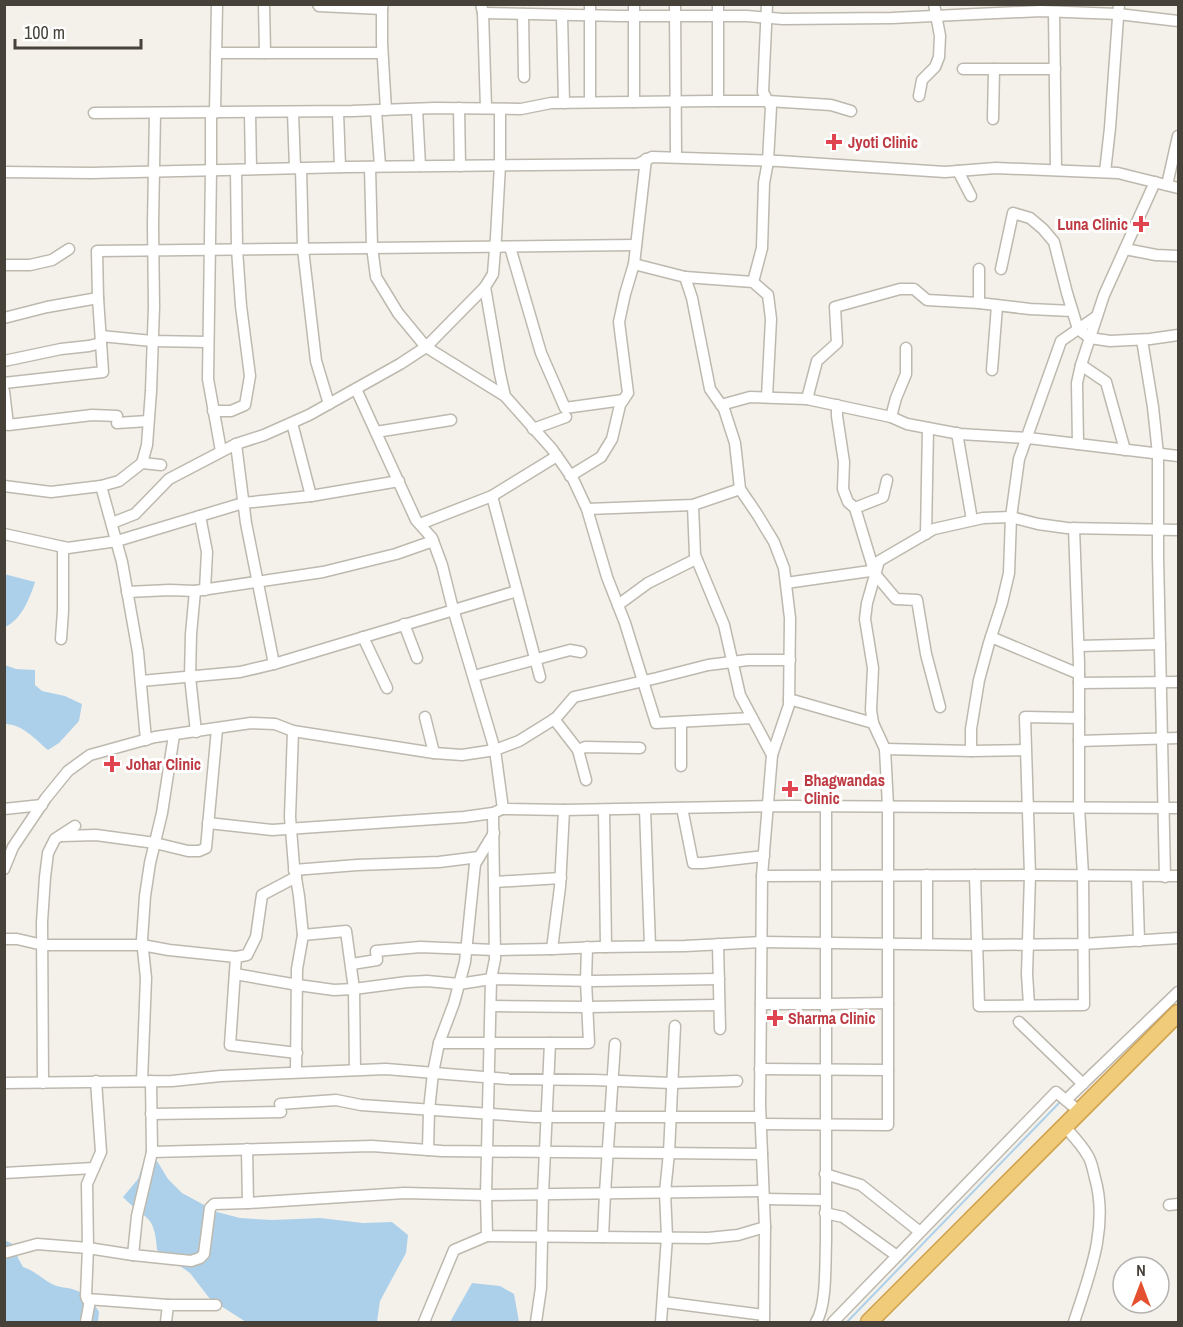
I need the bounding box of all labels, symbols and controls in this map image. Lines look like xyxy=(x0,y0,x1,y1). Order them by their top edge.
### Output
scale bar xyxy=(15,12,141,50)
text: 100 m xyxy=(24,20,65,45)
place label: Jyoti Clinic xyxy=(848,131,918,153)
marker: Jyoti Clinic xyxy=(825,133,843,151)
place label: Luna Clinic xyxy=(1057,213,1128,235)
marker: Luna Clinic xyxy=(1132,215,1150,233)
place label: Johar Clinic xyxy=(126,753,201,775)
marker: Johar Clinic xyxy=(103,755,121,773)
place label: Bhagwandas Clinic xyxy=(804,769,885,809)
marker: Bhagwandas Clinic xyxy=(781,780,799,798)
place label: Sharma Clinic xyxy=(788,1007,876,1029)
marker: Sharma Clinic xyxy=(766,1009,784,1027)
north arrow xyxy=(1111,1255,1171,1315)
text: N xyxy=(1136,1259,1146,1281)

